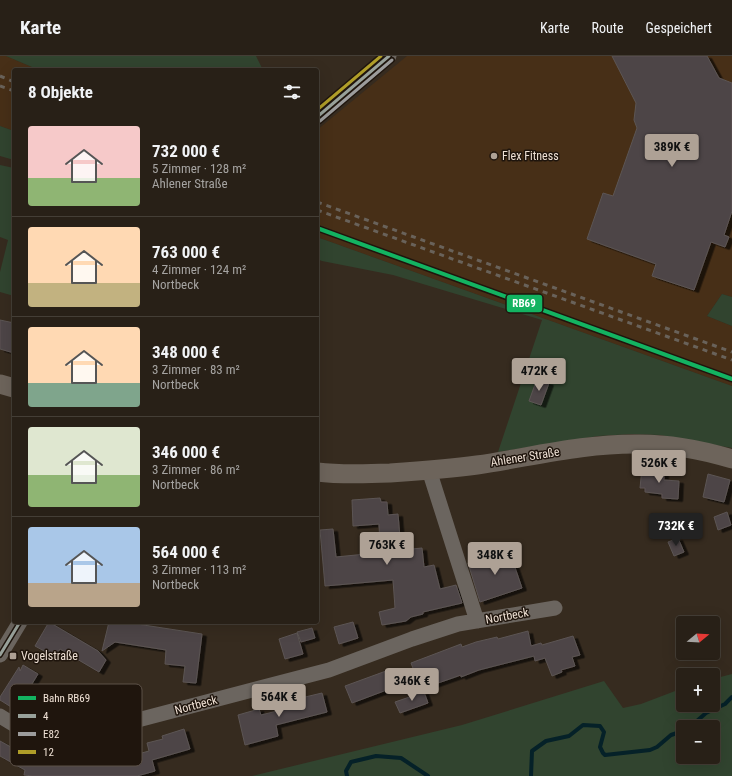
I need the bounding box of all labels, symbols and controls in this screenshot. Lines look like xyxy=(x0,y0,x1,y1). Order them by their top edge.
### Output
text: Karte xyxy=(20,16,61,39)
text: Karte xyxy=(540,20,570,36)
text: Route xyxy=(592,20,624,36)
text: Gespeichert xyxy=(646,20,712,36)
icon: filters xyxy=(281,81,303,103)
text: 8 Objekte xyxy=(28,82,93,102)
pin: 389K € xyxy=(639,134,705,168)
text: 389K € xyxy=(654,139,690,154)
text: 732 000 € xyxy=(152,141,220,161)
icon: home xyxy=(60,142,108,190)
place label: Flex Fitness xyxy=(502,149,559,163)
marker: Flex Fitness xyxy=(489,151,499,161)
text: 5 Zimmer · 128 m² xyxy=(152,161,246,176)
text: Ahlener Straße xyxy=(152,176,228,191)
text: 763 000 € xyxy=(152,242,220,262)
icon: home xyxy=(60,243,108,291)
text: 4 Zimmer · 124 m² xyxy=(152,262,246,277)
text: Nortbeck xyxy=(152,277,199,292)
line badge: RB69 xyxy=(506,294,543,313)
text: RB69 xyxy=(512,297,536,310)
text: 348 000 € xyxy=(152,342,220,362)
icon: home xyxy=(60,343,108,391)
pin: 472K € xyxy=(506,358,572,392)
text: 3 Zimmer · 83 m² xyxy=(152,362,240,377)
text: 472K € xyxy=(521,363,557,378)
text: Nortbeck xyxy=(152,377,199,392)
text: 346 000 € xyxy=(152,442,220,462)
icon: home xyxy=(60,443,108,491)
street label: Ahlener Straße xyxy=(489,445,561,469)
pin: 526K € xyxy=(626,450,692,484)
text: 526K € xyxy=(641,455,677,470)
text: 3 Zimmer · 86 m² xyxy=(152,462,240,477)
text: Nortbeck xyxy=(152,477,199,492)
pin: 732K € xyxy=(643,513,709,547)
text: 732K € xyxy=(658,518,694,533)
pin: 763K € xyxy=(354,532,420,566)
text: 763K € xyxy=(369,537,405,552)
text: 564 000 € xyxy=(152,542,220,562)
pin: 348K € xyxy=(462,542,528,576)
icon: home xyxy=(60,543,108,591)
text: 348K € xyxy=(477,547,513,562)
text: 3 Zimmer · 113 m² xyxy=(152,562,246,577)
text: Nortbeck xyxy=(152,577,199,592)
street label: Nortbeck xyxy=(484,605,530,627)
north arrow xyxy=(676,616,720,660)
map controls xyxy=(676,616,720,764)
place label: Vogelstraße xyxy=(21,649,78,663)
marker: Vogelstraße xyxy=(8,651,18,661)
pin: 346K € xyxy=(379,668,445,702)
button: + xyxy=(676,668,720,712)
text: 346K € xyxy=(394,673,430,688)
legend xyxy=(10,684,142,766)
pin: 564K € xyxy=(246,684,312,718)
text: 564K € xyxy=(261,689,297,704)
text: Bahn RB69 xyxy=(43,692,90,705)
street label: Nortbeck xyxy=(173,692,219,717)
text: 4 xyxy=(43,710,49,723)
button: − xyxy=(676,720,720,764)
text: E82 xyxy=(43,728,59,741)
text: 12 xyxy=(43,746,54,759)

